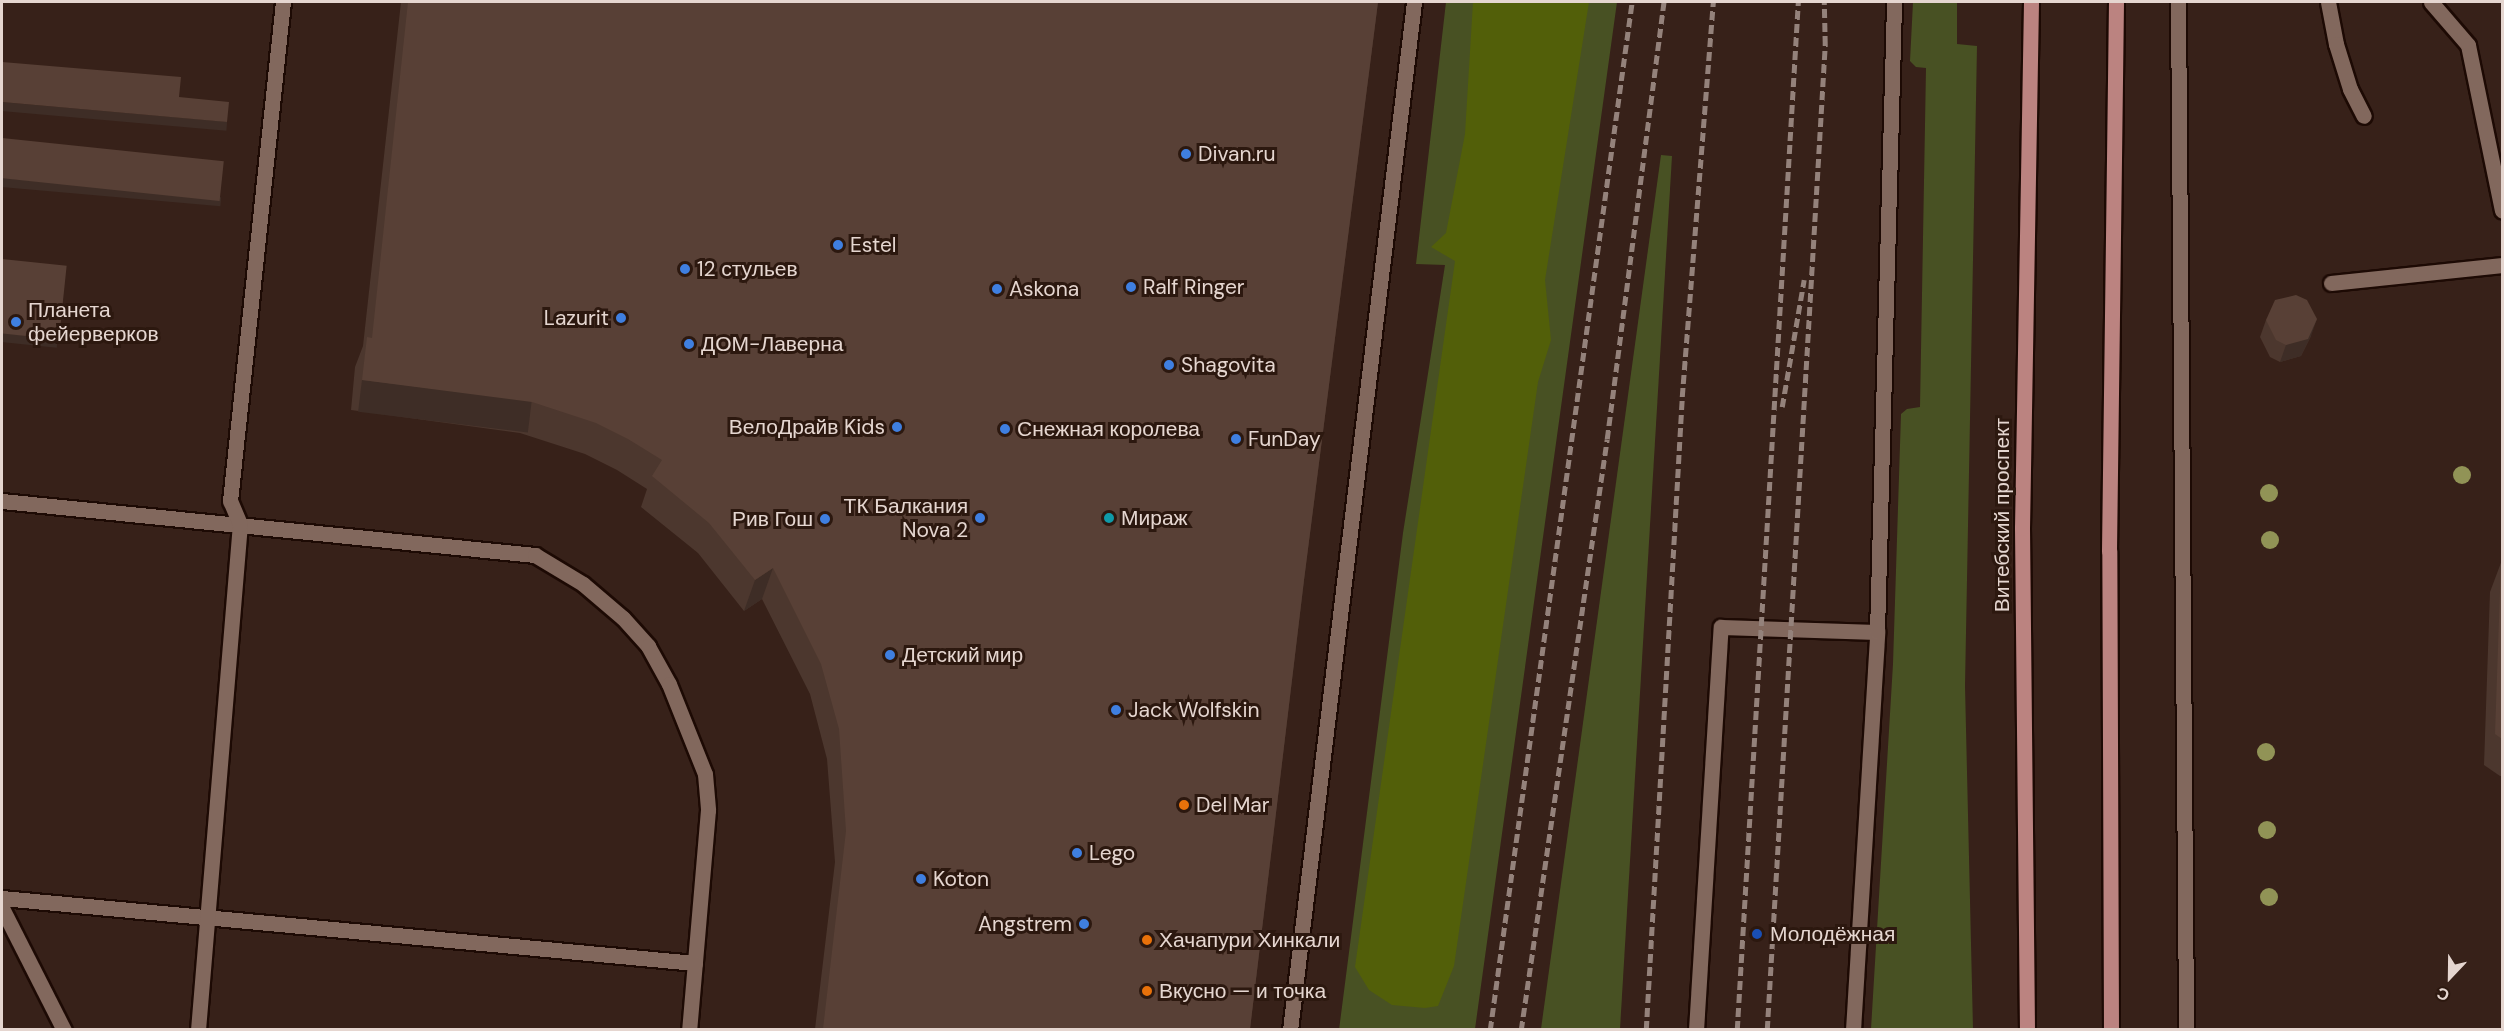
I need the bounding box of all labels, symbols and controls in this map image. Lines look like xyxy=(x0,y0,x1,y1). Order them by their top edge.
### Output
place label: Divan.ru xyxy=(1198,141,1275,167)
marker: Divan.ru xyxy=(1179,147,1193,161)
place label: Estel xyxy=(850,232,896,258)
marker: Estel xyxy=(831,238,845,252)
place label: 12 стульев xyxy=(697,256,798,282)
marker: 12 стульев xyxy=(678,262,692,276)
place label: Ralf Ringer xyxy=(1143,274,1245,300)
place label: Askona xyxy=(1009,276,1079,302)
marker: Ralf Ringer xyxy=(1124,280,1138,294)
marker: Askona xyxy=(990,282,1004,296)
place label: Планета фейерверков xyxy=(28,297,159,347)
place label: Lazurit xyxy=(544,305,609,331)
marker: Lazurit xyxy=(614,311,628,325)
marker: Планета фейерверков xyxy=(9,315,23,329)
place label: ДОМ-Лаверна xyxy=(701,331,843,357)
marker: ДОМ-Лаверна xyxy=(682,337,696,351)
place label: Shagovita xyxy=(1181,352,1276,378)
marker: Shagovita xyxy=(1162,358,1176,372)
place label: ВелоДрайв Kids xyxy=(729,414,885,440)
place label: Снежная королева xyxy=(1017,416,1200,442)
street label: Витебский проспект xyxy=(1989,418,2015,612)
marker: ВелоДрайв Kids xyxy=(890,420,904,434)
marker: Снежная королева xyxy=(998,422,1012,436)
place label: FunDay xyxy=(1248,426,1321,452)
marker: FunDay xyxy=(1229,432,1243,446)
place label: ТК Балкания Nova 2 xyxy=(844,493,968,543)
place label: Мираж xyxy=(1121,505,1188,531)
place label: Рив Гош xyxy=(732,506,813,532)
marker: ТК Балкания Nova 2 xyxy=(973,511,987,525)
marker: Мираж xyxy=(1102,511,1116,525)
marker: Рив Гош xyxy=(818,512,832,526)
place label: Детский мир xyxy=(902,642,1023,668)
marker: Детский мир xyxy=(883,648,897,662)
place label: Jack Wolfskin xyxy=(1128,697,1259,723)
marker: Jack Wolfskin xyxy=(1109,703,1123,717)
place label: Del Mar xyxy=(1196,792,1269,818)
marker: Del Mar xyxy=(1177,798,1191,812)
place label: Lego xyxy=(1089,840,1135,866)
marker: Lego xyxy=(1070,846,1084,860)
place label: Koton xyxy=(933,866,989,892)
marker: Koton xyxy=(914,872,928,886)
place label: Angstrem xyxy=(978,911,1072,937)
marker: Angstrem xyxy=(1077,917,1091,931)
place label: Молодёжная xyxy=(1770,921,1895,947)
marker: Молодёжная xyxy=(1748,925,1766,943)
place label: Хачапури Хинкали xyxy=(1159,927,1340,953)
marker: Хачапури Хинкали xyxy=(1140,933,1154,947)
north arrow xyxy=(2420,947,2480,1007)
place label: Вкусно — и точка xyxy=(1159,978,1326,1004)
text: С xyxy=(2434,982,2452,1006)
marker: Вкусно — и точка xyxy=(1140,984,1154,998)

